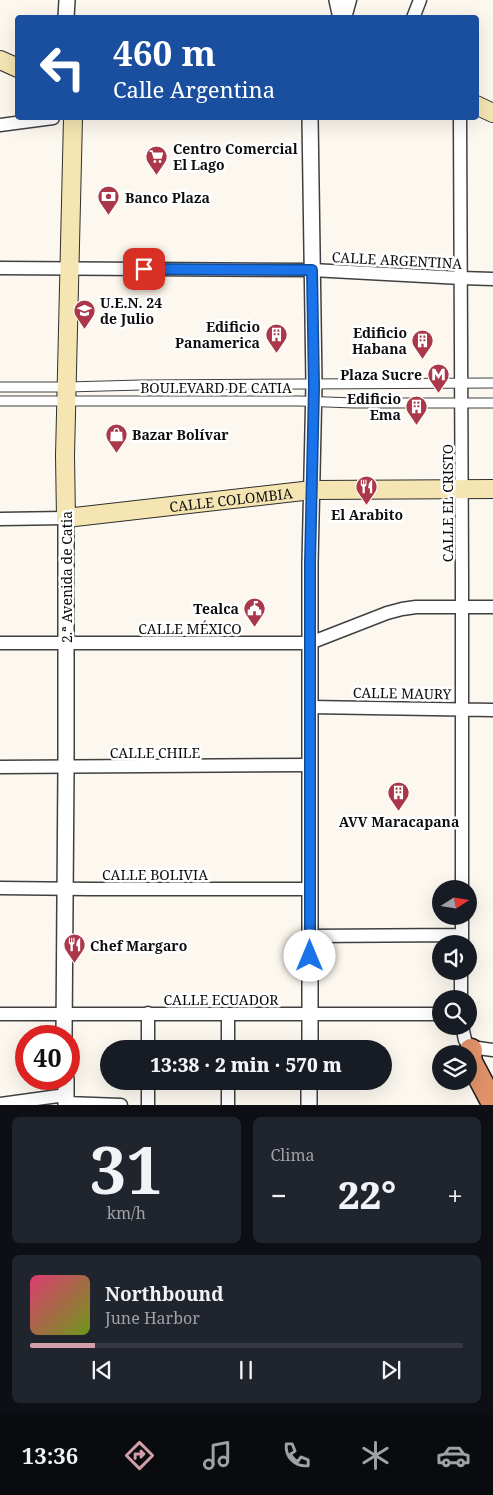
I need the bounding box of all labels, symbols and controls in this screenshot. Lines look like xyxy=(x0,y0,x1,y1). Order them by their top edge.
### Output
text: 460 m xyxy=(113,29,216,76)
icon: left xyxy=(30,35,95,100)
text: Calle Argentina xyxy=(113,74,275,104)
place label: Centro Comercial El Lago xyxy=(173,139,298,174)
supermarket icon: Centro Comercial El Lago xyxy=(145,144,169,175)
bank icon: Banco Plaza xyxy=(97,185,121,216)
place label: Banco Plaza xyxy=(125,188,210,207)
street label: CALLE ARGENTINA xyxy=(331,247,463,273)
pin xyxy=(123,248,165,290)
icon: arrive xyxy=(130,255,158,283)
place label: U.E.N. 24 de Julio xyxy=(100,293,162,328)
school or university icon: U.E.N. 24 de Julio xyxy=(72,298,96,329)
place label: Edificio Panamerica xyxy=(175,317,260,352)
building icon: Edificio Panamerica xyxy=(264,322,288,353)
place label: Edificio Habana xyxy=(352,323,407,358)
building icon: Edificio Habana xyxy=(411,328,435,359)
metro station icon: Plaza Sucre xyxy=(426,362,450,393)
place label: Plaza Sucre xyxy=(340,365,422,384)
street label: BOULEVARD DE CATIA xyxy=(140,378,292,397)
place label: Edificio Ema xyxy=(347,389,401,424)
building icon: Edificio Ema xyxy=(405,394,429,425)
shop icon: Bazar Bolívar xyxy=(104,422,128,453)
place label: Bazar Bolívar xyxy=(132,425,229,444)
street label: CALLE EL CRISTO xyxy=(438,444,457,562)
restaurant icon: El Arabito xyxy=(355,474,379,505)
street label: CALLE COLOMBIA xyxy=(168,483,294,516)
place label: El Arabito xyxy=(331,505,403,524)
street label: 2.ª Avenida de Catia xyxy=(57,511,76,643)
public building icon: Tealca xyxy=(243,596,267,627)
place label: Tealca xyxy=(193,599,239,618)
street label: CALLE MÉXICO xyxy=(138,619,242,638)
street label: CALLE MAURY xyxy=(353,683,452,703)
street label: CALLE CHILE xyxy=(110,743,201,762)
building icon: AVV Maracapana xyxy=(387,781,411,812)
place label: AVV Maracapana xyxy=(339,812,459,831)
street label: CALLE BOLIVIA xyxy=(102,865,208,884)
north arrow xyxy=(432,880,478,925)
map controls xyxy=(432,880,477,1090)
position arrow xyxy=(283,929,335,981)
restaurant icon: Chef Margaro xyxy=(62,933,86,964)
button: sound xyxy=(432,935,477,980)
place label: Chef Margaro xyxy=(90,936,187,955)
street label: CALLE ECUADOR xyxy=(164,990,279,1009)
button: search xyxy=(432,990,477,1035)
speed limit sign: 40 xyxy=(15,1025,80,1090)
button: layers xyxy=(432,1045,477,1090)
text: 13:38 · 2 min · 570 m xyxy=(150,1052,342,1078)
text: 31 xyxy=(90,1125,163,1213)
text: Clima xyxy=(271,1144,315,1166)
text: 22° xyxy=(338,1168,396,1220)
text: − xyxy=(271,1176,287,1214)
text: + xyxy=(447,1176,463,1214)
text: km/h xyxy=(107,1202,146,1224)
text: Northbound xyxy=(105,1281,224,1307)
text: June Harbor xyxy=(105,1307,200,1329)
icon: previous xyxy=(88,1356,116,1384)
icon: pause xyxy=(232,1356,260,1384)
icon: next xyxy=(377,1356,405,1384)
icon: directions xyxy=(122,1438,157,1473)
icon: music xyxy=(200,1438,235,1473)
icon: phone xyxy=(279,1438,314,1473)
icon: climate xyxy=(358,1438,393,1473)
icon: car xyxy=(436,1438,471,1473)
text: 13:36 xyxy=(22,1440,78,1470)

